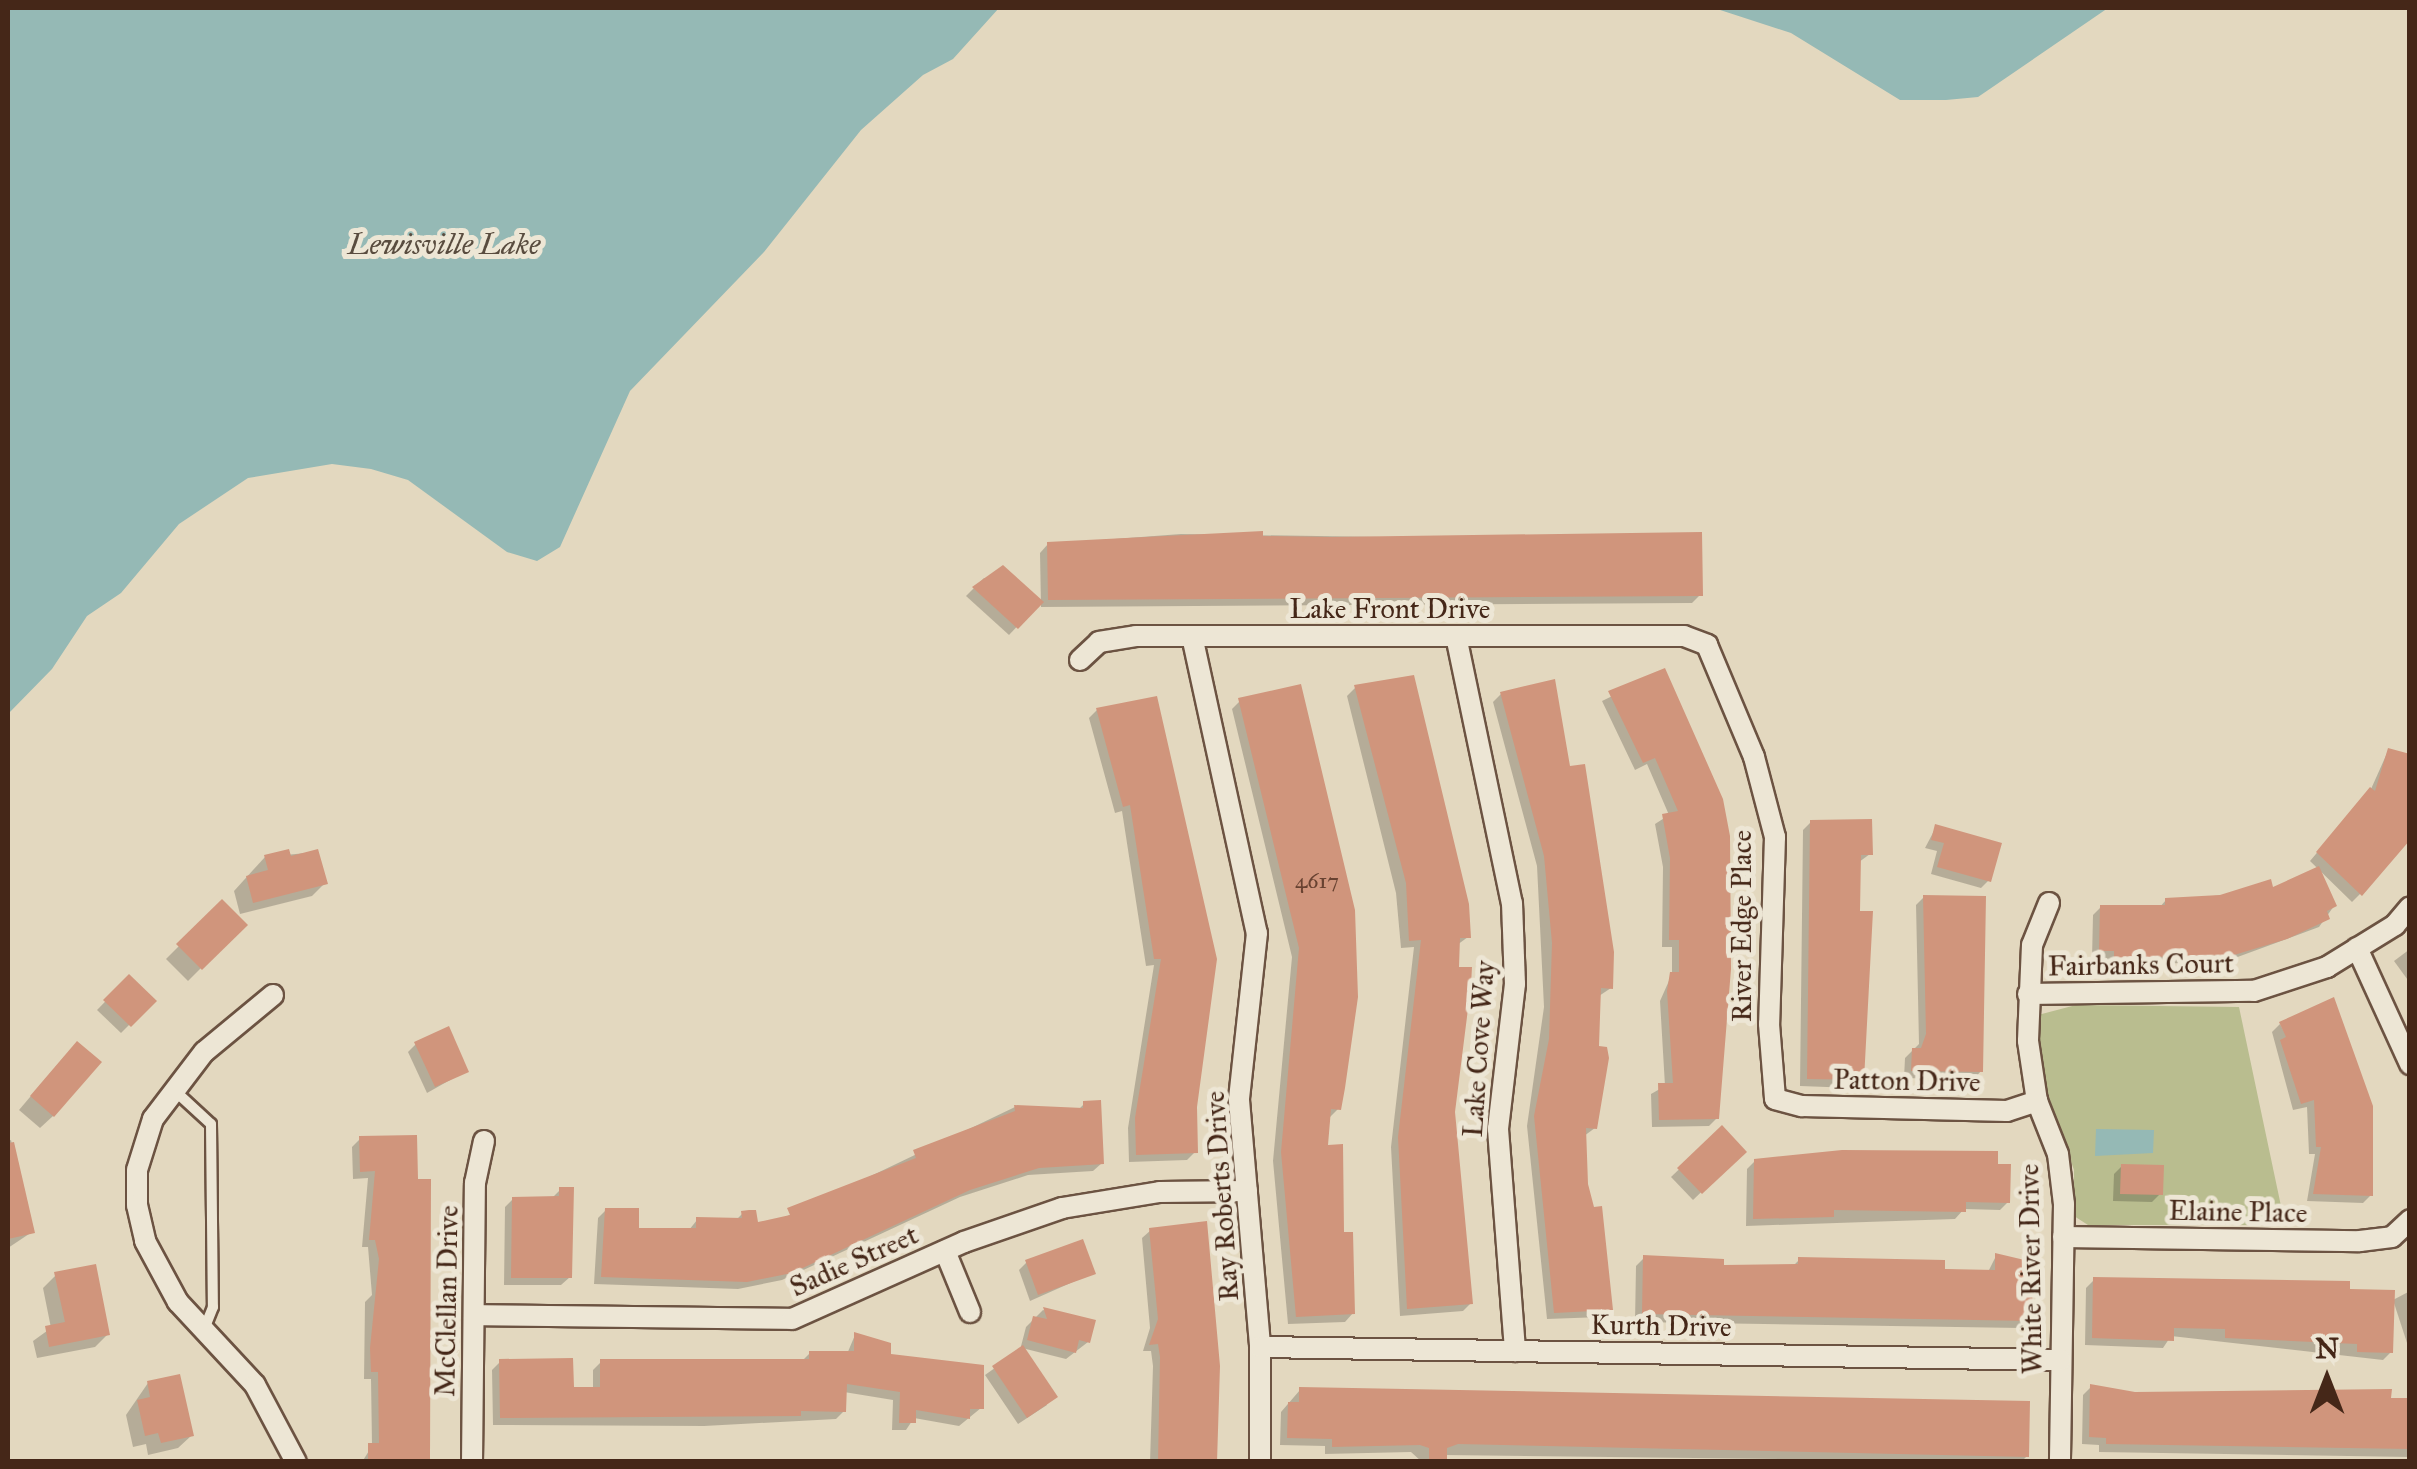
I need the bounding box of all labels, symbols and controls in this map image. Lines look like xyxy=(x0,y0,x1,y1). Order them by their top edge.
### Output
water label: Lewisville Lake xyxy=(348,226,540,262)
street label: Lake Front Drive xyxy=(1290,592,1490,626)
street label: River Edge Place xyxy=(1725,830,1759,1022)
house number: 4617 xyxy=(1295,868,1339,894)
street label: Fairbanks Court xyxy=(2048,947,2234,983)
street label: Lake Cove Way xyxy=(1456,960,1502,1138)
street label: Patton Drive xyxy=(1833,1063,1981,1099)
street label: Ray Roberts Drive xyxy=(1198,1090,1246,1302)
street label: White River Drive xyxy=(2012,1163,2050,1375)
street label: Elaine Place xyxy=(2168,1194,2308,1230)
street label: McClellan Drive xyxy=(429,1205,465,1397)
street label: Sadie Street xyxy=(785,1218,923,1304)
street label: Kurth Drive xyxy=(1590,1308,1732,1344)
north arrow xyxy=(2277,1329,2377,1429)
text: N xyxy=(2315,1331,2339,1366)

